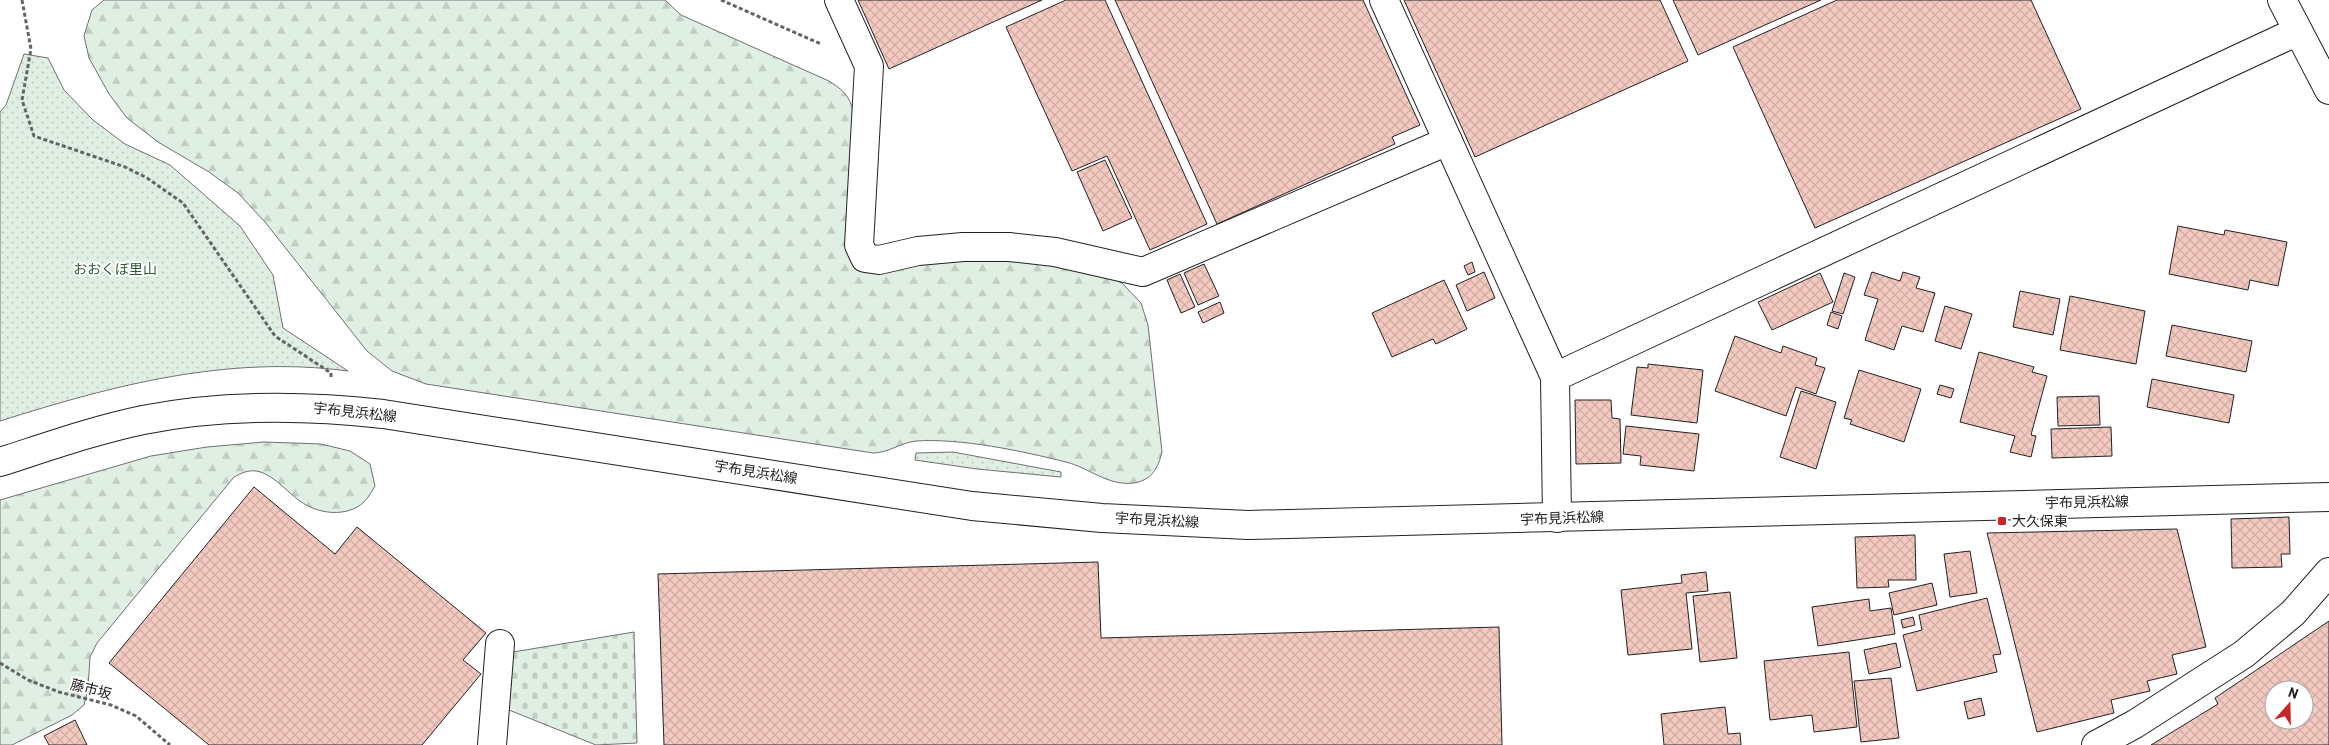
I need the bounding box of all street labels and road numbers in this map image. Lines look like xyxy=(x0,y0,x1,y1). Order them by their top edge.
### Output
street label: 宇布見浜松線 xyxy=(312,399,398,424)
street label: 宇布見浜松線 xyxy=(713,457,799,486)
street label: 宇布見浜松線 xyxy=(2045,492,2129,511)
street label: 宇布見浜松線 xyxy=(1520,508,1604,527)
street label: 宇布見浜松線 xyxy=(1115,509,1199,530)
street label: 藤市坂 xyxy=(69,675,114,702)

